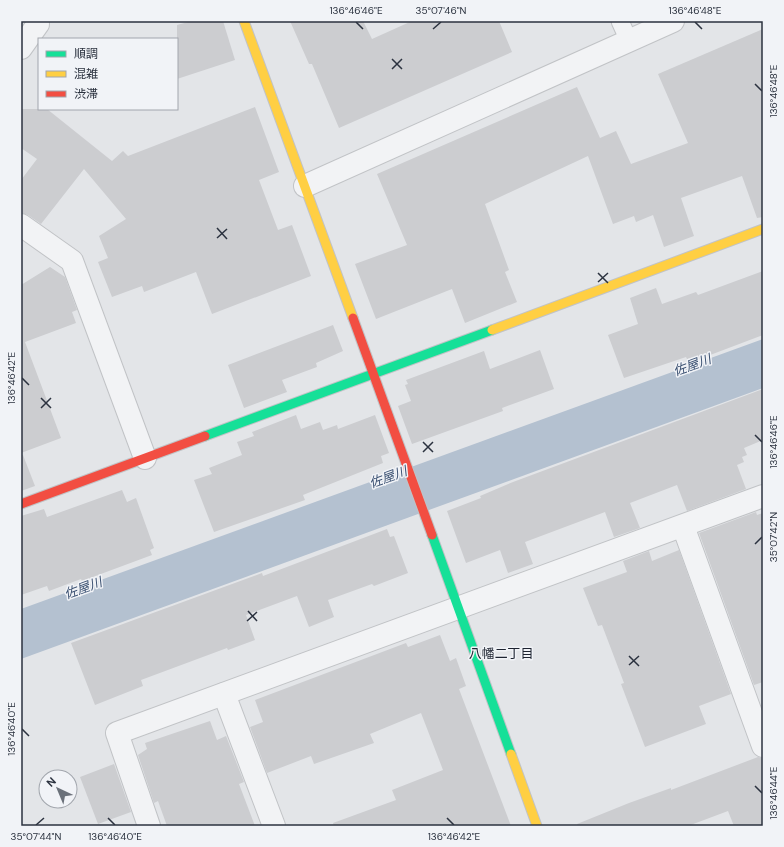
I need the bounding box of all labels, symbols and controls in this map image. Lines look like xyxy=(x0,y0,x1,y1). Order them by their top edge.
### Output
text: 136°46'46"E xyxy=(329,4,383,17)
text: 35°07'46"N xyxy=(415,4,467,17)
text: 136°46'48"E xyxy=(669,4,722,17)
legend xyxy=(38,38,178,110)
text: 順調 xyxy=(74,46,98,62)
text: 136°46'48"E xyxy=(767,64,780,117)
text: 混雑 xyxy=(74,66,98,82)
text: 渋滞 xyxy=(74,86,98,102)
water label: 佐屋川 xyxy=(671,350,715,380)
text: 136°46'42"E xyxy=(5,351,18,404)
text: 136°46'46"E xyxy=(767,415,780,469)
water label: 佐屋川 xyxy=(367,462,411,492)
text: 35°07'42"N xyxy=(767,512,780,562)
water label: 佐屋川 xyxy=(62,573,106,603)
district label: 八幡二丁目 xyxy=(468,645,534,662)
text: 136°46'40"E xyxy=(5,702,18,756)
text: 136°46'44"E xyxy=(767,766,780,819)
north arrow xyxy=(38,769,78,809)
text: N xyxy=(43,774,59,790)
text: 35°07'44"N xyxy=(11,830,61,843)
text: 136°46'40"E xyxy=(88,830,142,843)
text: 136°46'42"E xyxy=(428,830,481,843)

